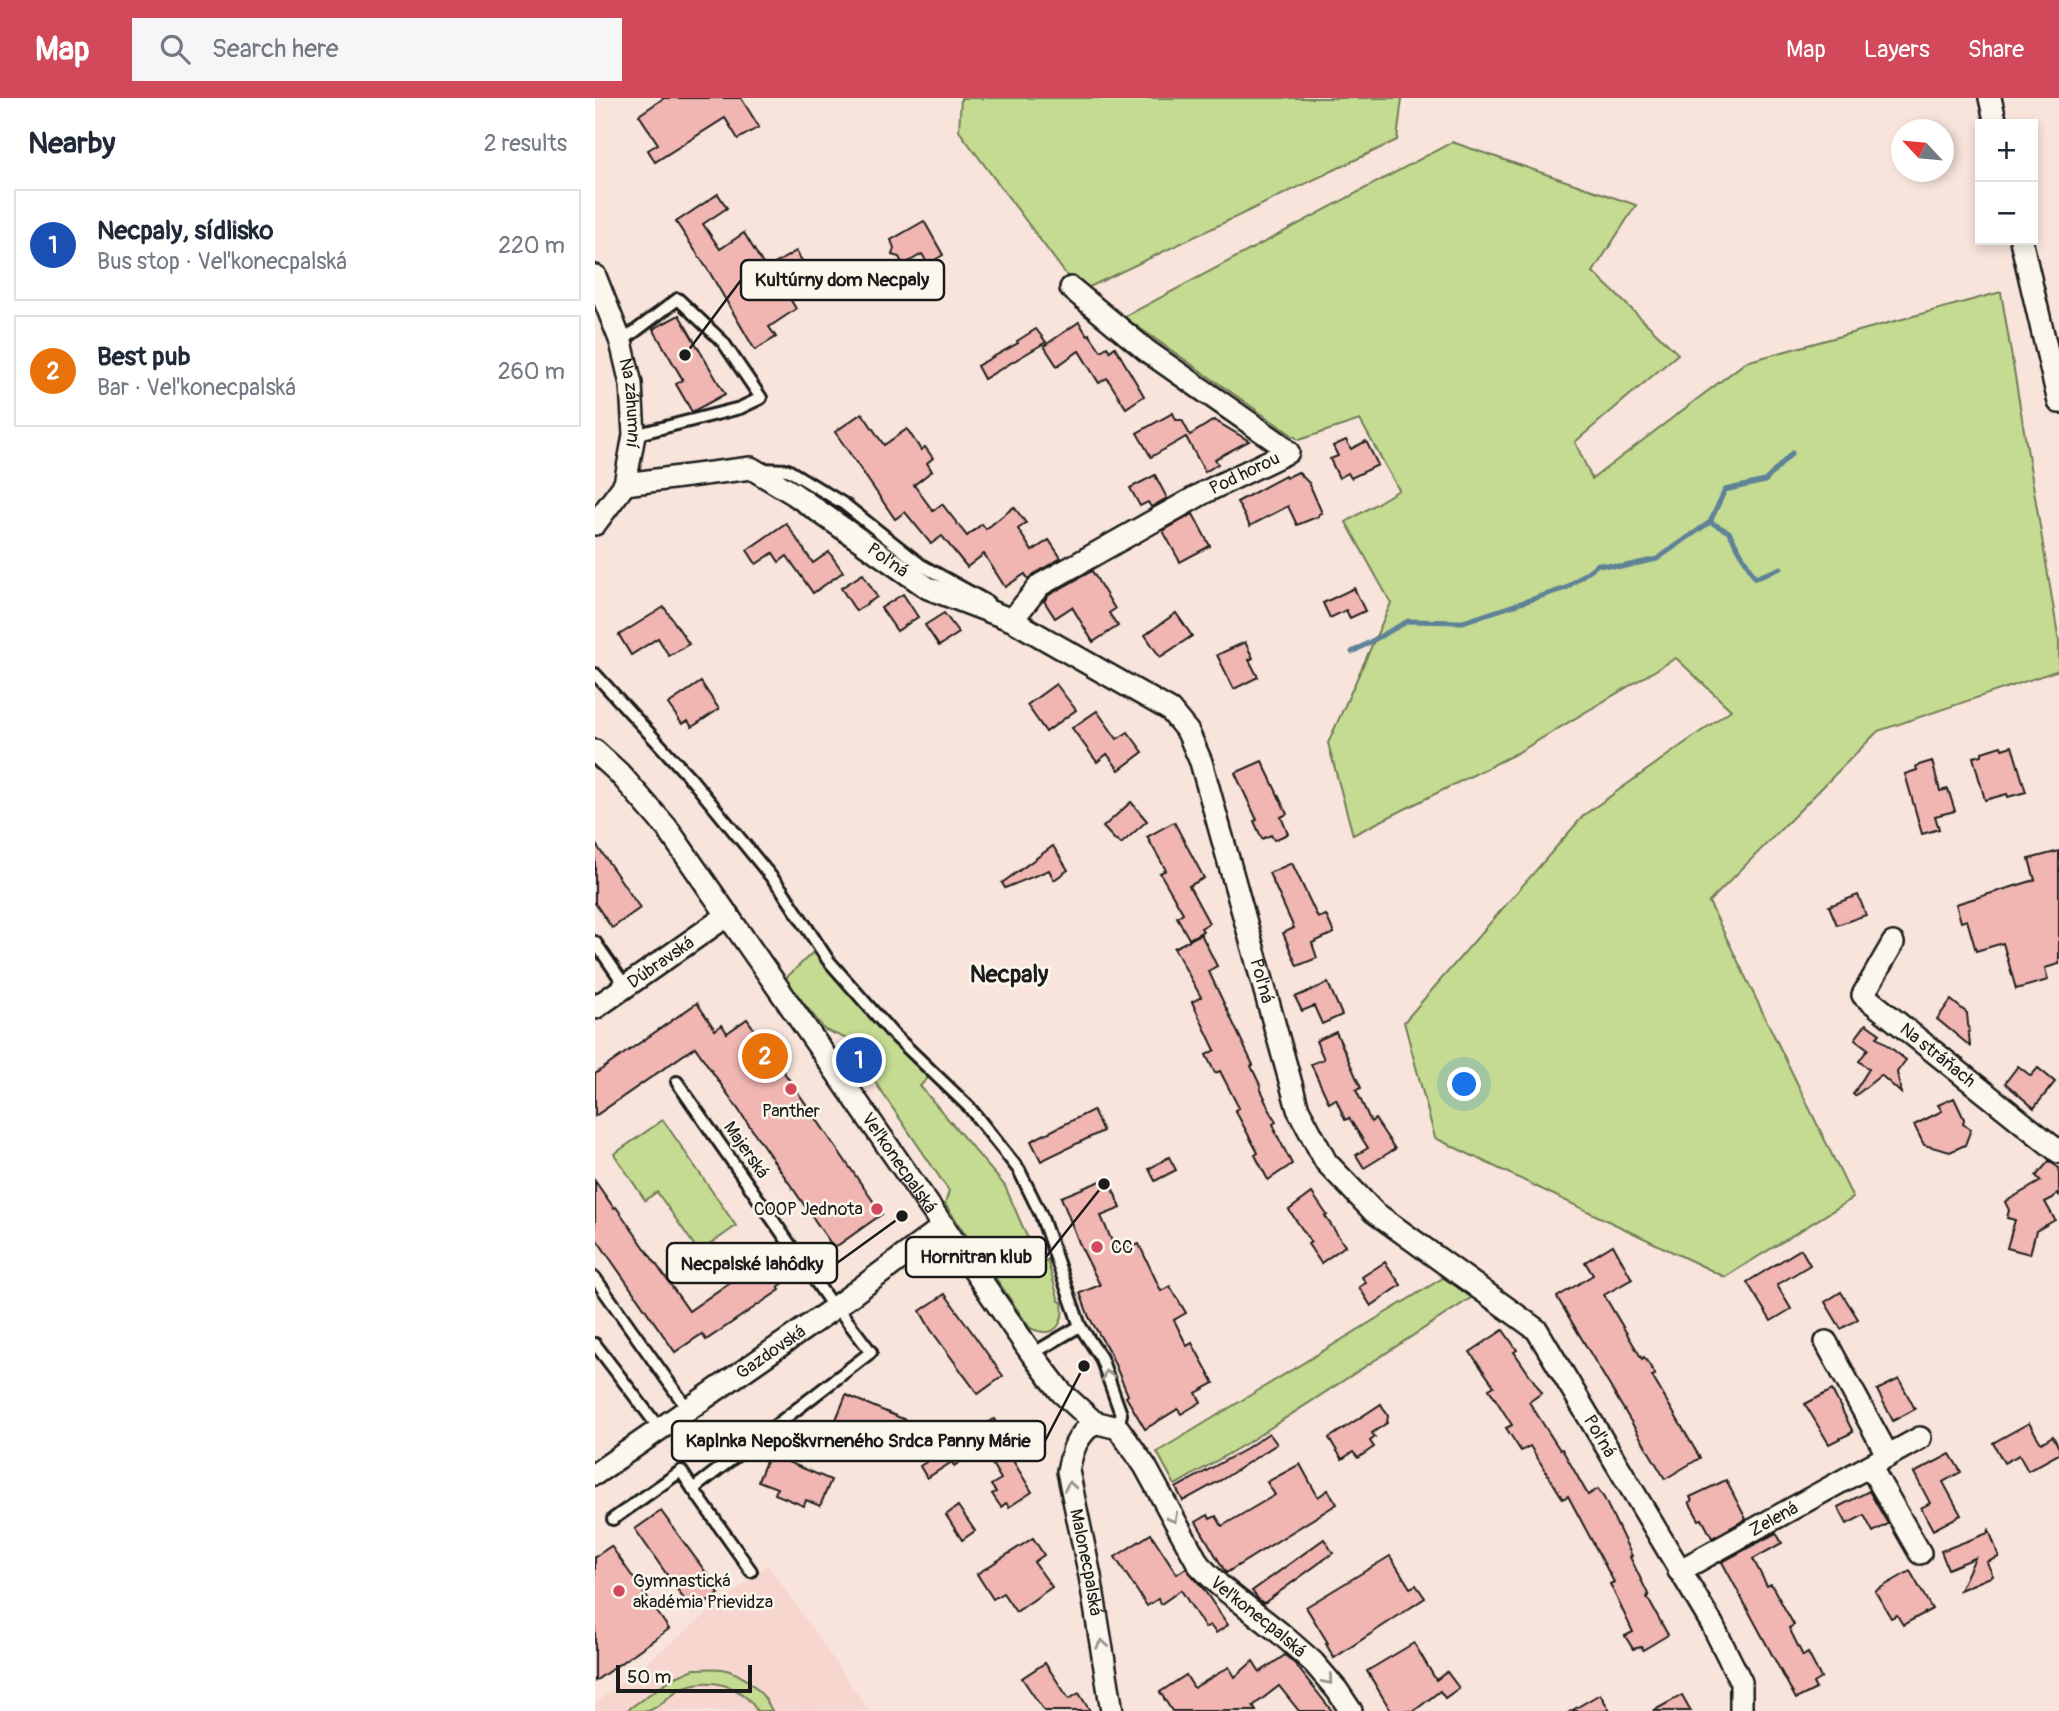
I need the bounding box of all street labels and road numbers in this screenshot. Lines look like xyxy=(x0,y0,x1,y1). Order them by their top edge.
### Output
street label: Na záhumní xyxy=(614,356,646,450)
street label: Pod horou xyxy=(1206,446,1283,500)
street label: Poľná xyxy=(863,537,913,582)
street label: Dúbravská xyxy=(623,931,698,993)
street label: Poľná xyxy=(1245,956,1279,1006)
street label: Na stráňach xyxy=(1895,1018,1981,1092)
street label: Veľkonecpalská xyxy=(856,1108,942,1217)
street label: Majerská xyxy=(718,1117,774,1183)
street label: Gazdovská xyxy=(731,1320,810,1384)
street label: Poľná xyxy=(1579,1411,1622,1461)
street label: Zelená xyxy=(1745,1496,1802,1542)
street label: Malonecpalská xyxy=(1065,1507,1108,1617)
street label: Veľkonecpalská xyxy=(1205,1571,1311,1662)

